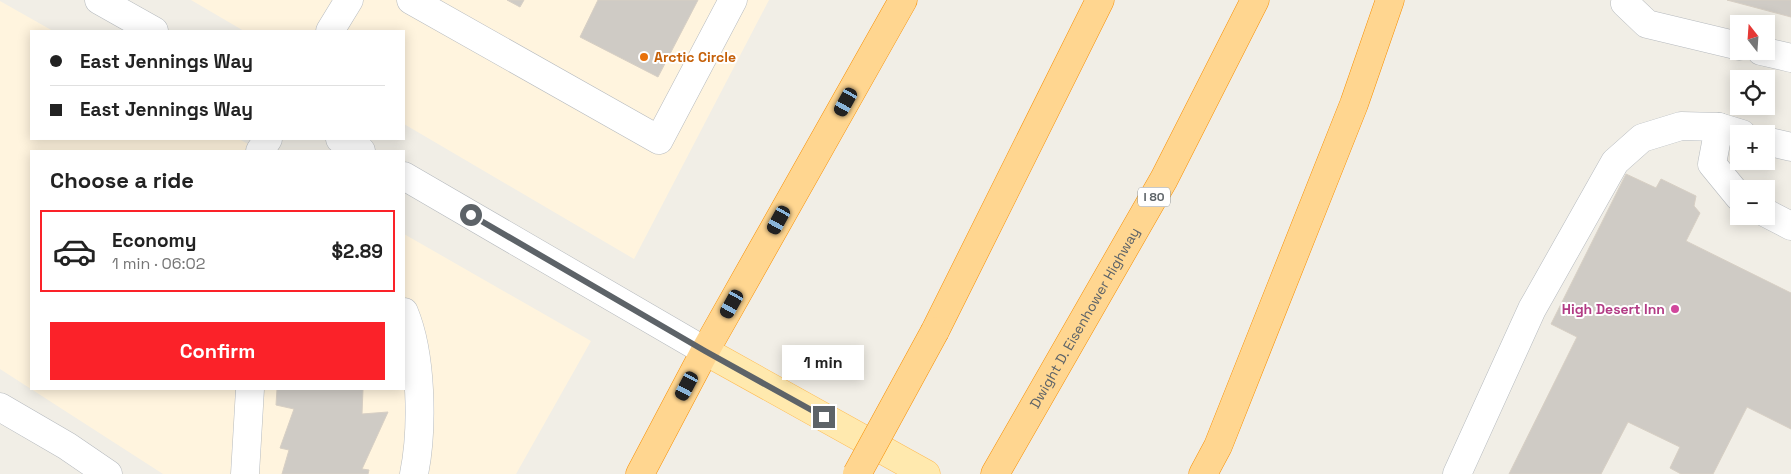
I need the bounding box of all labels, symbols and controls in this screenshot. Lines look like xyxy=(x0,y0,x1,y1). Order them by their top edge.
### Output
north arrow xyxy=(1730,15,1775,60)
map controls xyxy=(1730,15,1775,225)
place label: Arctic Circle xyxy=(654,48,736,66)
text: East Jennings Way xyxy=(80,49,253,74)
marker: Arctic Circle xyxy=(638,51,650,63)
button: locate xyxy=(1730,70,1775,115)
car xyxy=(832,85,859,119)
text: East Jennings Way xyxy=(80,97,253,122)
button: + xyxy=(1730,125,1775,170)
text: Choose a ride xyxy=(50,166,194,194)
button: − xyxy=(1730,180,1775,225)
road number: I 80 xyxy=(1138,188,1170,206)
car xyxy=(765,203,792,237)
route start xyxy=(460,204,482,226)
street label: Dwight D. Eisenhower Highway xyxy=(1026,224,1143,412)
text: Economy xyxy=(112,228,196,253)
icon: car xyxy=(52,229,97,274)
text: $2.89 xyxy=(331,239,383,264)
text: 1 min · 06:02 xyxy=(112,253,206,274)
car xyxy=(718,287,745,321)
place label: High Desert Inn xyxy=(1562,300,1665,318)
marker: High Desert Inn xyxy=(1669,303,1681,315)
button: Confirm xyxy=(50,322,385,380)
callout: 1 min xyxy=(783,344,865,380)
text: 1 min xyxy=(803,352,843,373)
car xyxy=(673,369,700,403)
route end xyxy=(813,406,835,428)

